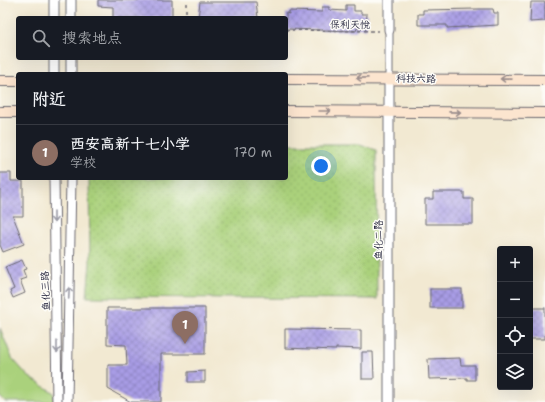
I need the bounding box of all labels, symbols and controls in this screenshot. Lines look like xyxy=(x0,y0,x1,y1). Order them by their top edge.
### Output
search box xyxy=(16,16,288,60)
street label: 保利天悦 xyxy=(330,18,370,31)
icon: search xyxy=(30,27,52,49)
text: 搜索地点 xyxy=(62,28,122,48)
street label: 科技六路 xyxy=(396,72,436,85)
one-way arrow xyxy=(356,74,369,82)
one-way arrow xyxy=(500,75,513,83)
text: 附近 xyxy=(32,88,66,110)
one-way arrow xyxy=(318,107,331,115)
one-way arrow xyxy=(448,108,461,116)
text: 西安高新十七小学 xyxy=(70,134,190,154)
text: 1 xyxy=(42,144,48,161)
text: 170 m xyxy=(234,144,272,161)
text: 学校 xyxy=(70,154,96,171)
your location xyxy=(311,156,331,176)
one-way arrow xyxy=(50,210,58,223)
street label: 鱼化二路 xyxy=(372,220,385,260)
map controls xyxy=(497,246,533,390)
button: + xyxy=(497,246,533,282)
street label: 鱼化三路 xyxy=(38,271,53,311)
button: − xyxy=(497,282,533,318)
one-way arrow xyxy=(65,287,72,300)
pin: 1 xyxy=(172,311,198,344)
button: locate xyxy=(497,318,533,354)
one-way arrow xyxy=(53,340,61,353)
button: layers xyxy=(497,354,533,390)

